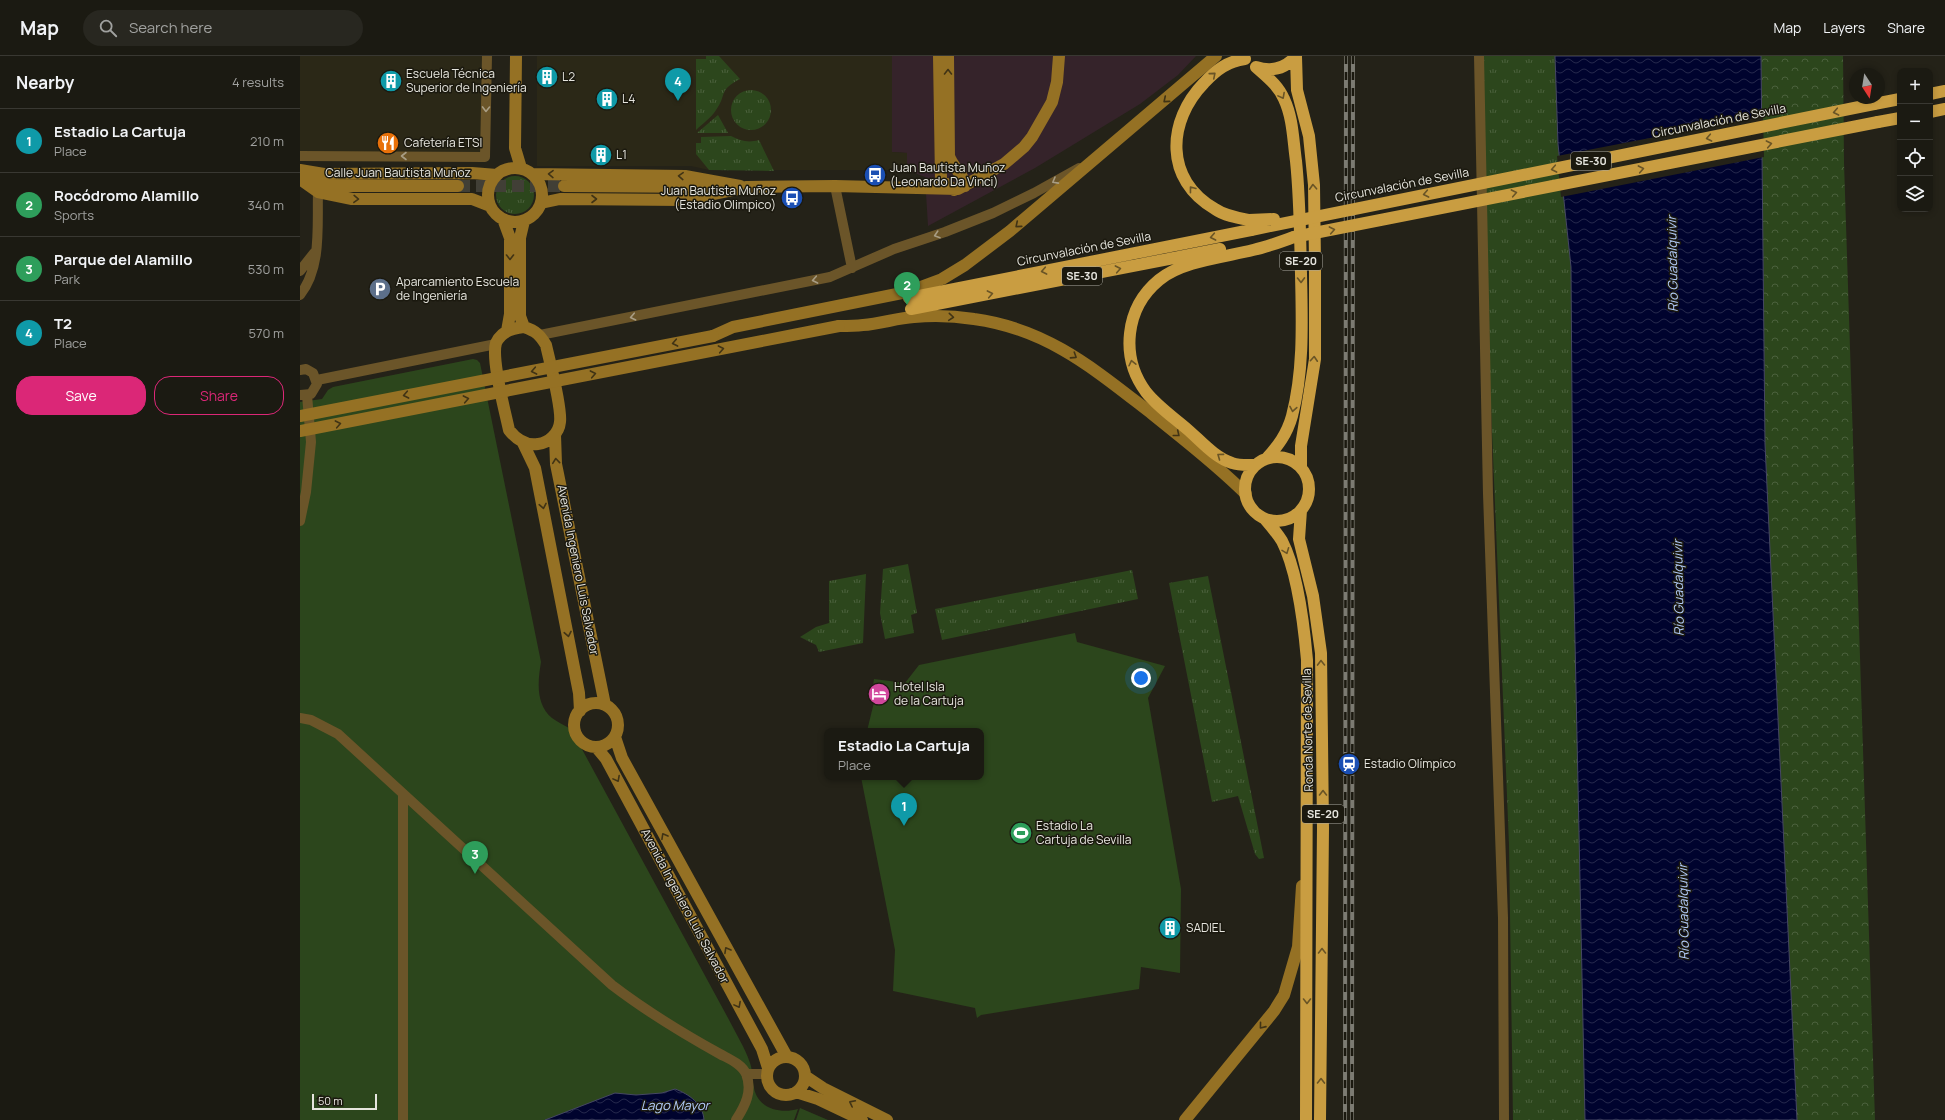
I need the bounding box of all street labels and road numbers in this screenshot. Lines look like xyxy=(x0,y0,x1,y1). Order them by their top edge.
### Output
street label: Circunvalación de Sevilla xyxy=(1650,99,1787,142)
road number: SE-30 xyxy=(1571,152,1611,170)
street label: Circunvalación de Sevilla xyxy=(1333,163,1470,206)
street label: Calle Juan Bautista Muñoz xyxy=(325,164,471,181)
street label: Circunvalación de Sevilla xyxy=(1015,227,1152,270)
road number: SE-20 xyxy=(1280,252,1322,270)
road number: SE-30 xyxy=(1062,267,1102,285)
street label: Avenida Ingeniero Luis Salvador xyxy=(554,483,603,657)
street label: Ronda Norte de Sevilla xyxy=(1298,668,1317,792)
road number: SE-20 xyxy=(1302,805,1344,823)
street label: Avenida Ingeniero Luis Salvador xyxy=(637,825,734,987)

